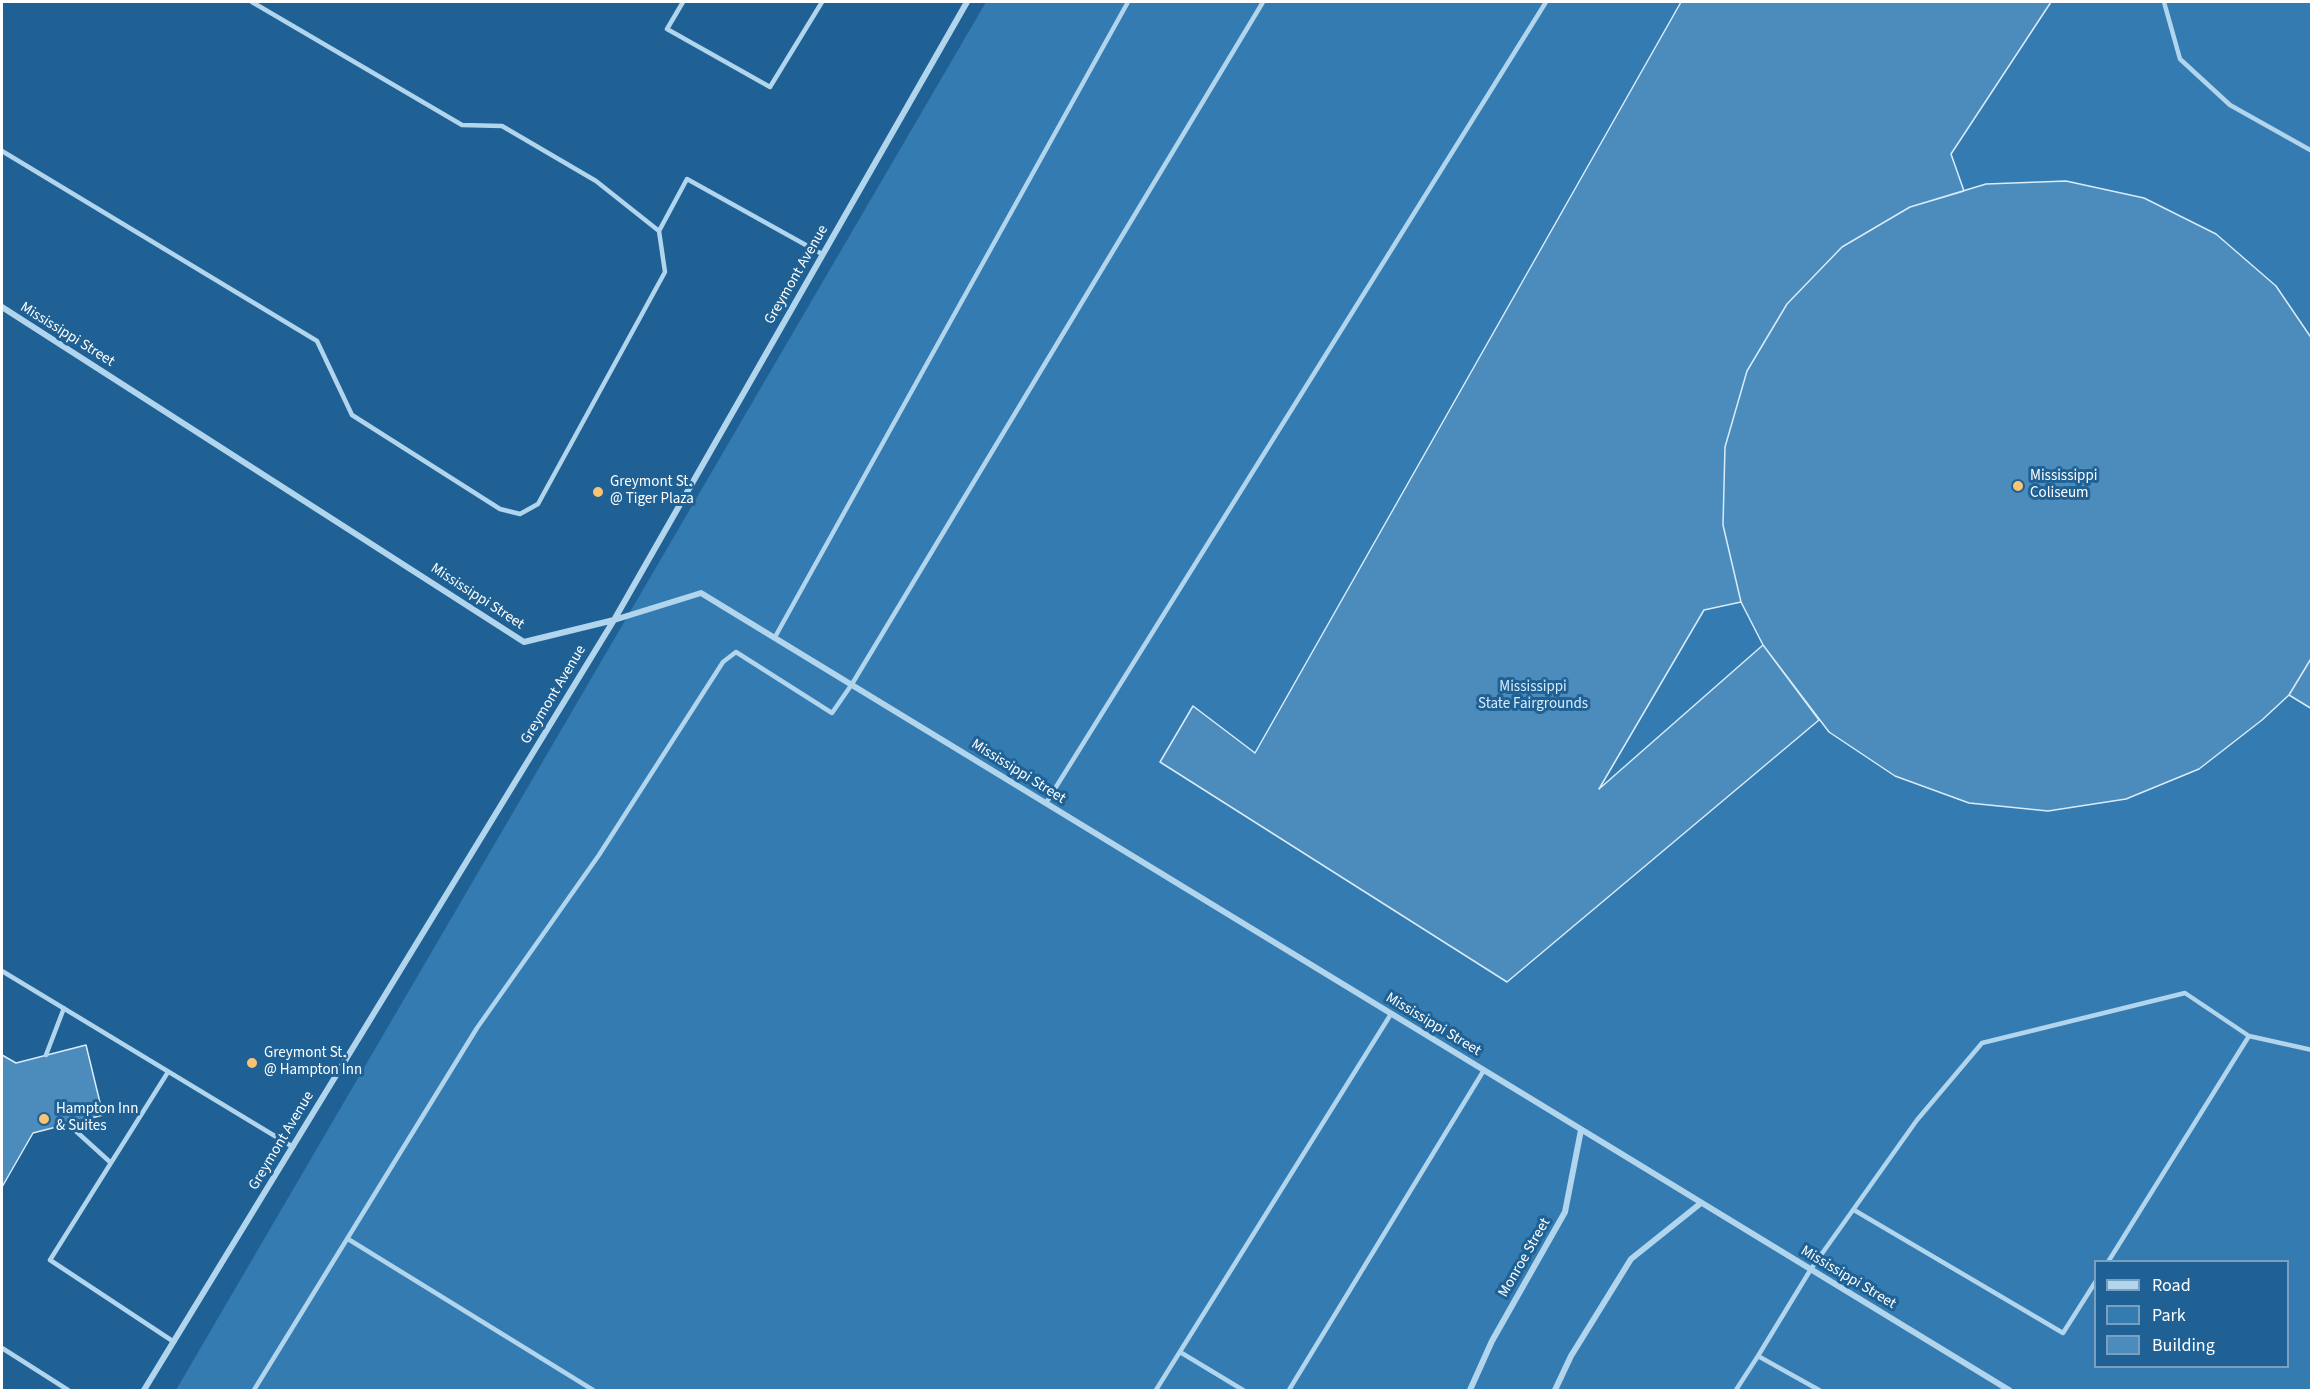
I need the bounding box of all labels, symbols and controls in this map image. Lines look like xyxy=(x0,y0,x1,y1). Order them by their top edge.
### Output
street label: Greymont Avenue xyxy=(761,222,833,328)
street label: Mississippi Street xyxy=(16,299,118,371)
place label: Mississippi Coliseum xyxy=(2030,468,2097,503)
place label: Greymont St. @ Tiger Plaza xyxy=(610,474,694,509)
marker: Mississippi Coliseum xyxy=(2011,479,2025,493)
marker: Greymont St. @ Tiger Plaza xyxy=(591,485,605,499)
street label: Mississippi Street xyxy=(427,560,527,634)
street label: Greymont Avenue xyxy=(517,642,591,748)
park label: Mississippi State Fairgrounds xyxy=(1478,679,1588,714)
street label: Mississippi Street xyxy=(967,736,1069,808)
street label: Mississippi Street xyxy=(1382,989,1484,1061)
place label: Greymont St. @ Hampton Inn xyxy=(264,1045,362,1080)
marker: Greymont St. @ Hampton Inn xyxy=(245,1056,259,1070)
street label: Greymont Avenue xyxy=(245,1088,319,1194)
place label: Hampton Inn & Suites xyxy=(56,1101,138,1136)
marker: Hampton Inn & Suites xyxy=(37,1112,51,1126)
street label: Monroe Street xyxy=(1495,1215,1555,1301)
street label: Mississippi Street xyxy=(1797,1242,1899,1314)
legend xyxy=(2094,1260,2289,1368)
text: Road xyxy=(2152,1273,2191,1298)
text: Park xyxy=(2152,1303,2186,1328)
text: Building xyxy=(2152,1333,2215,1358)

